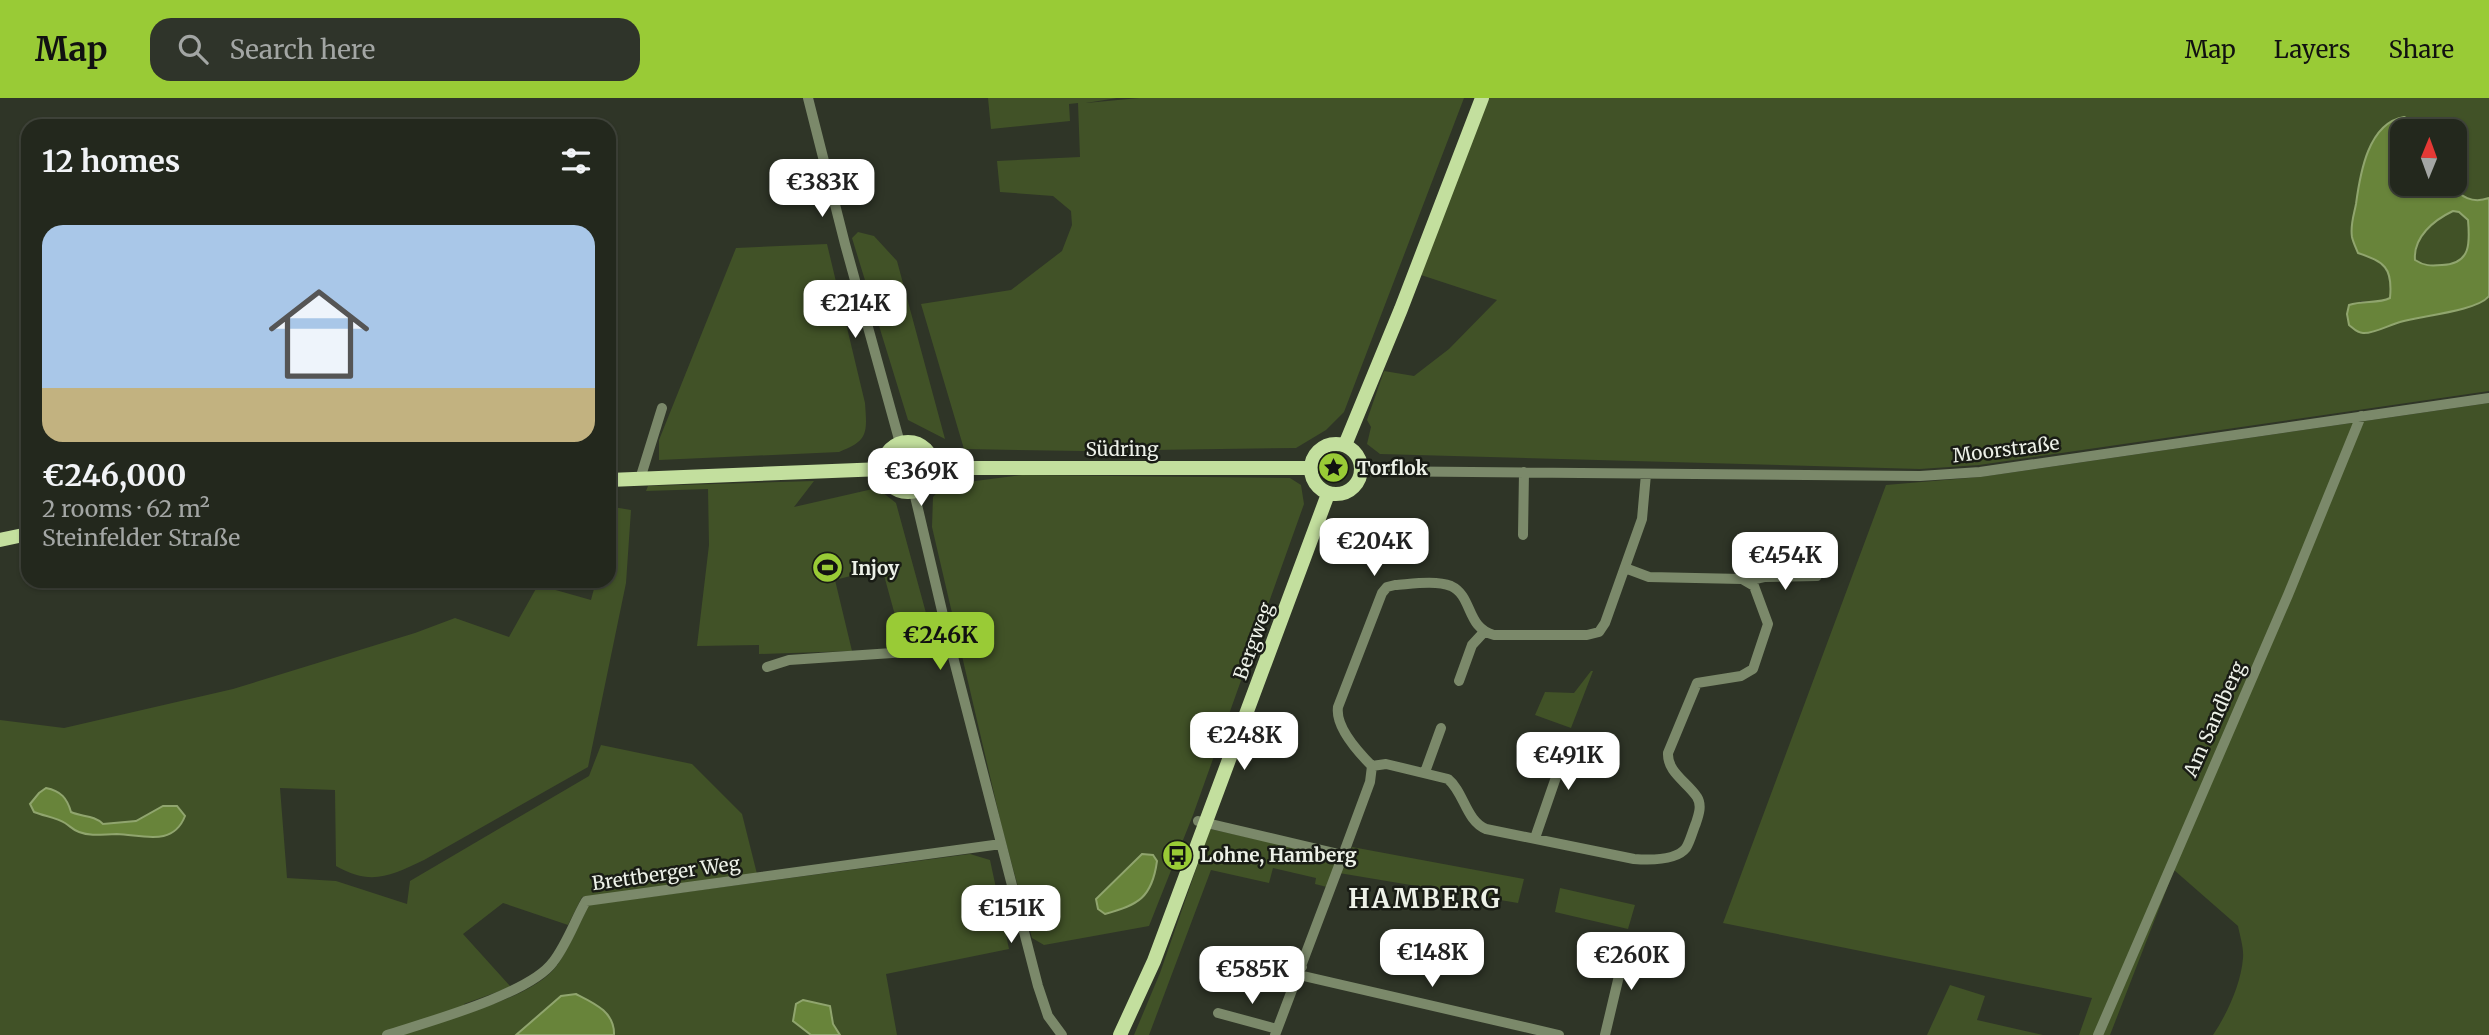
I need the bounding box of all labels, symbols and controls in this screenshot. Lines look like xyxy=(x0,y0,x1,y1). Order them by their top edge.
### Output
search box xyxy=(150,18,640,81)
text: Map xyxy=(35,29,108,70)
icon: search xyxy=(174,30,212,68)
text: Search here xyxy=(230,33,375,66)
text: Map xyxy=(2185,34,2236,65)
text: Layers xyxy=(2274,34,2350,65)
text: Share xyxy=(2388,34,2454,65)
north arrow xyxy=(2390,119,2468,196)
map controls xyxy=(2390,119,2467,196)
text: 12 homes xyxy=(42,142,180,180)
icon: filters xyxy=(557,142,595,180)
pin: €383K xyxy=(773,159,871,219)
text: €383K xyxy=(785,167,859,196)
icon: home xyxy=(256,271,382,397)
pin: €214K xyxy=(806,280,904,340)
text: €214K xyxy=(820,288,890,317)
street label: Moorstraße xyxy=(1951,431,2061,467)
street label: Südring xyxy=(1086,437,1159,461)
pin: €369K xyxy=(872,448,970,508)
place icon: Torflok xyxy=(1317,451,1351,485)
text: €246,000 xyxy=(42,456,186,494)
text: €369K xyxy=(884,456,958,485)
place label: Torflok xyxy=(1357,456,1429,480)
text: 2 rooms · 62 m² xyxy=(42,494,210,523)
pin: €204K xyxy=(1325,518,1423,578)
text: Steinfelder Straße xyxy=(42,523,240,552)
text: €204K xyxy=(1336,526,1412,555)
pin: €454K xyxy=(1736,532,1834,592)
text: €454K xyxy=(1748,540,1822,569)
sports icon: Injoy xyxy=(811,551,845,585)
place label: Injoy xyxy=(851,556,900,580)
street label: Bergweg xyxy=(1228,599,1278,683)
pin: €246K xyxy=(891,612,989,672)
text: €246K xyxy=(902,620,978,649)
street label: Am Sandberg xyxy=(2177,657,2250,781)
pin: €248K xyxy=(1195,712,1293,772)
text: €248K xyxy=(1206,720,1282,749)
pin: €491K xyxy=(1519,732,1617,792)
text: €491K xyxy=(1533,740,1603,769)
bus stop icon: Lohne, Hamberg xyxy=(1160,838,1194,872)
place label: Lohne, Hamberg xyxy=(1200,843,1357,867)
street label: Brettberger Weg xyxy=(590,851,742,895)
district label: HAMBERG xyxy=(1348,882,1502,915)
pin: €151K xyxy=(962,886,1060,945)
text: €151K xyxy=(977,893,1045,922)
pin: €148K xyxy=(1383,930,1481,989)
pin: €260K xyxy=(1582,932,1680,992)
text: €148K xyxy=(1396,937,1468,966)
text: €260K xyxy=(1593,940,1669,969)
pin: €585K xyxy=(1203,946,1301,1006)
text: €585K xyxy=(1215,954,1289,983)

